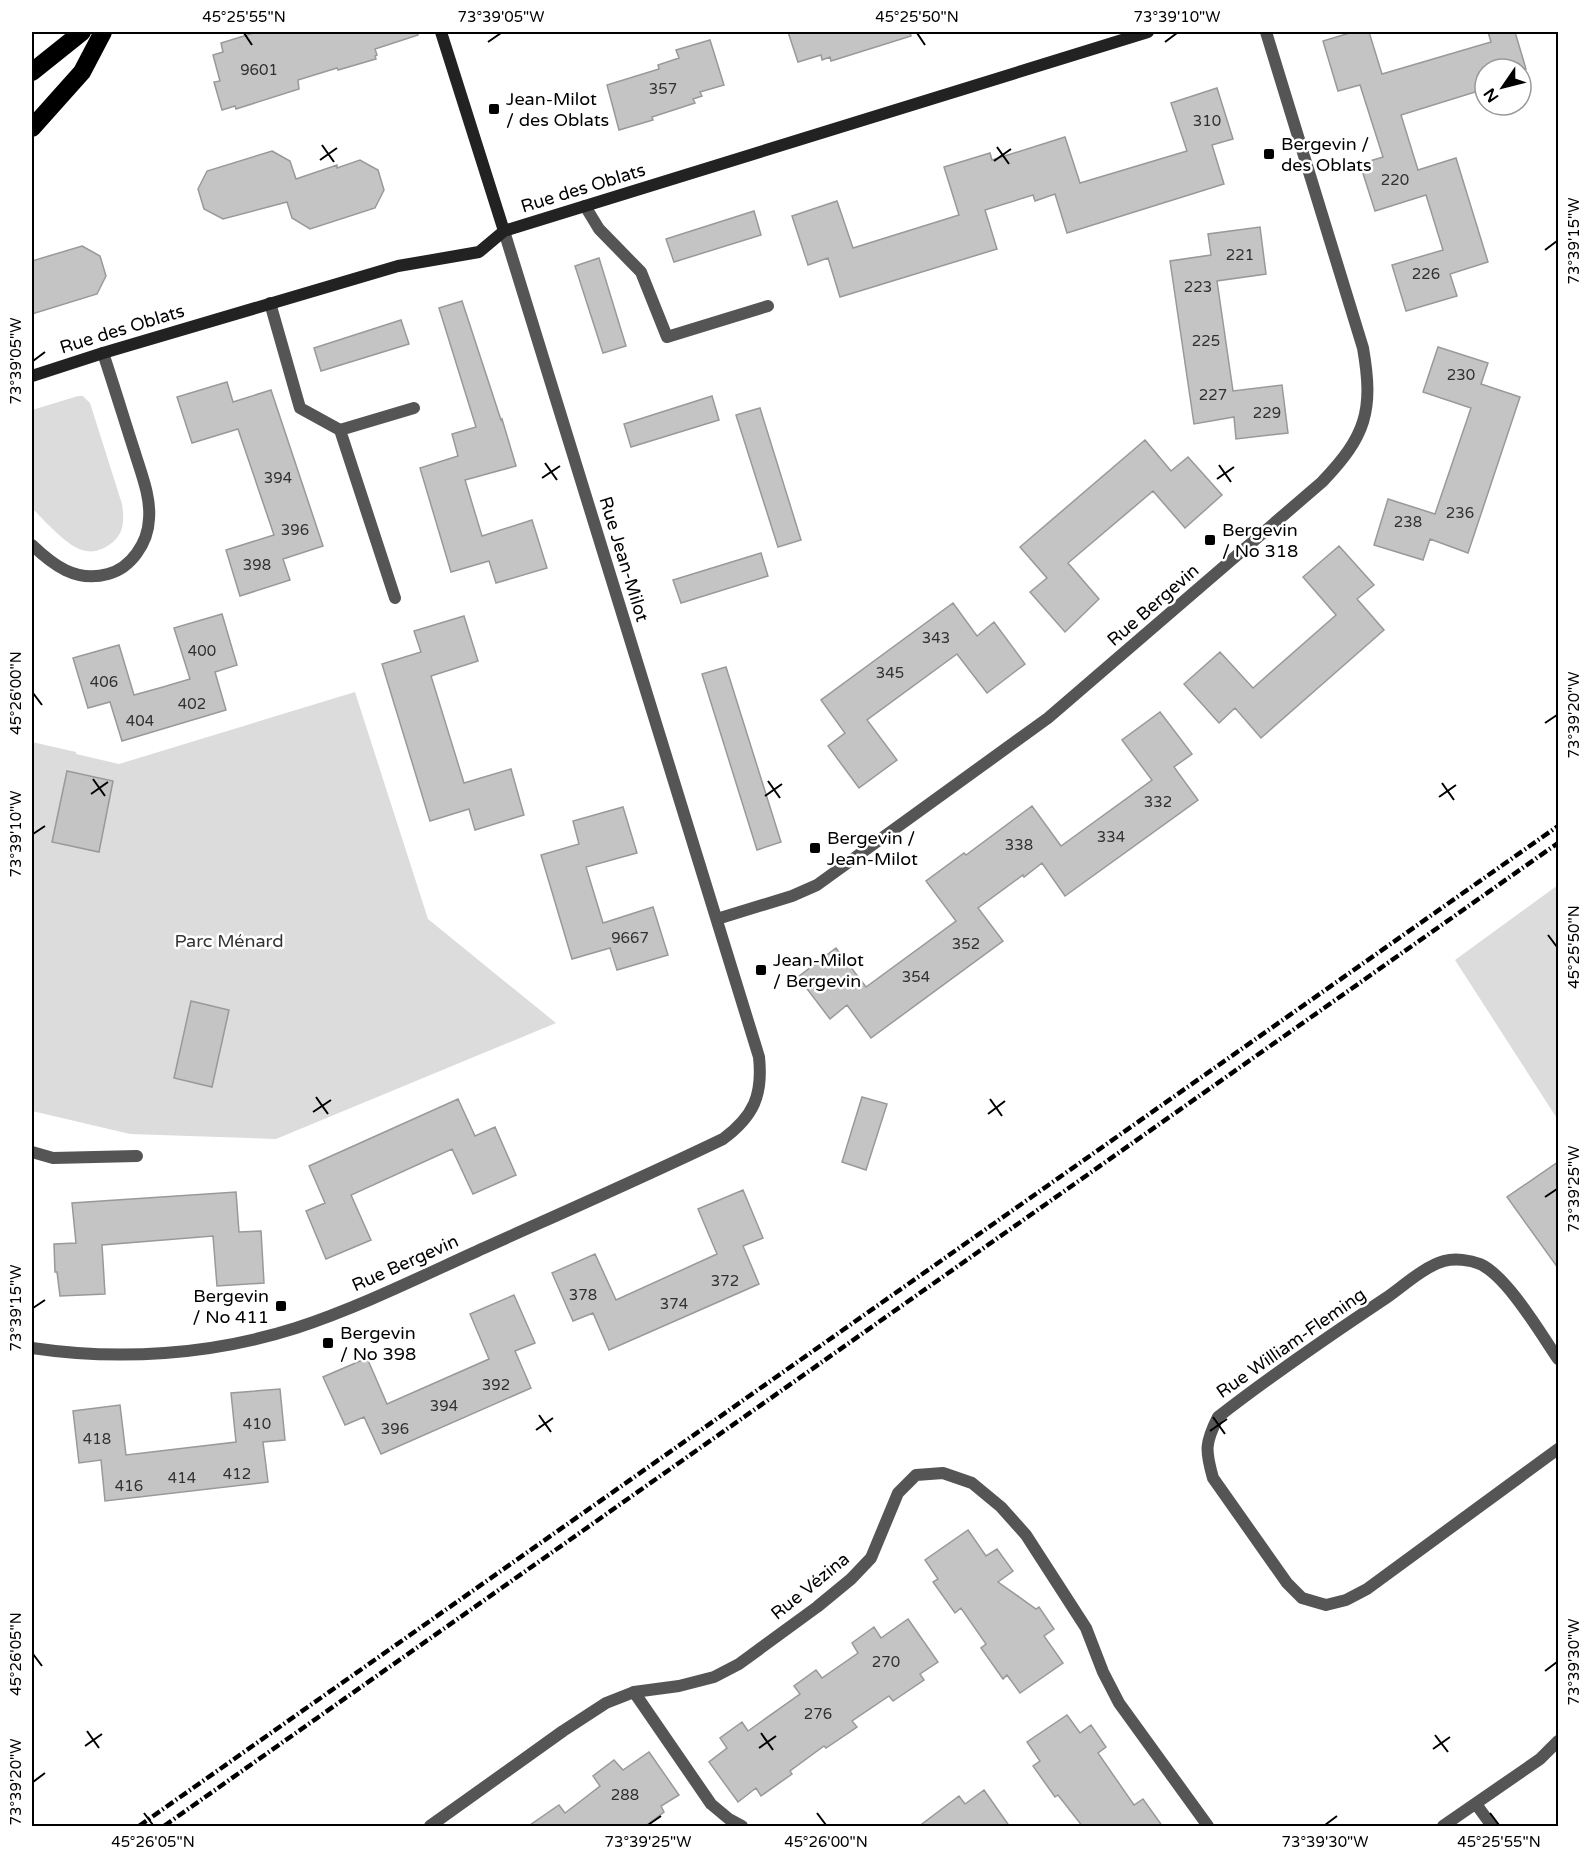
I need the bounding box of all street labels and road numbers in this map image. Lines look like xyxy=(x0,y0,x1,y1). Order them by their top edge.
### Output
street label: Rue des Oblats xyxy=(518,159,648,217)
street label: Rue des Oblats xyxy=(57,300,187,358)
street label: Rue Jean-Milot xyxy=(595,494,653,624)
street label: Rue Bergevin xyxy=(1103,559,1203,651)
street label: Rue Bergevin xyxy=(348,1230,462,1296)
street label: Rue William-Fleming xyxy=(1212,1283,1370,1403)
street label: Rue Vézina xyxy=(766,1548,854,1624)

